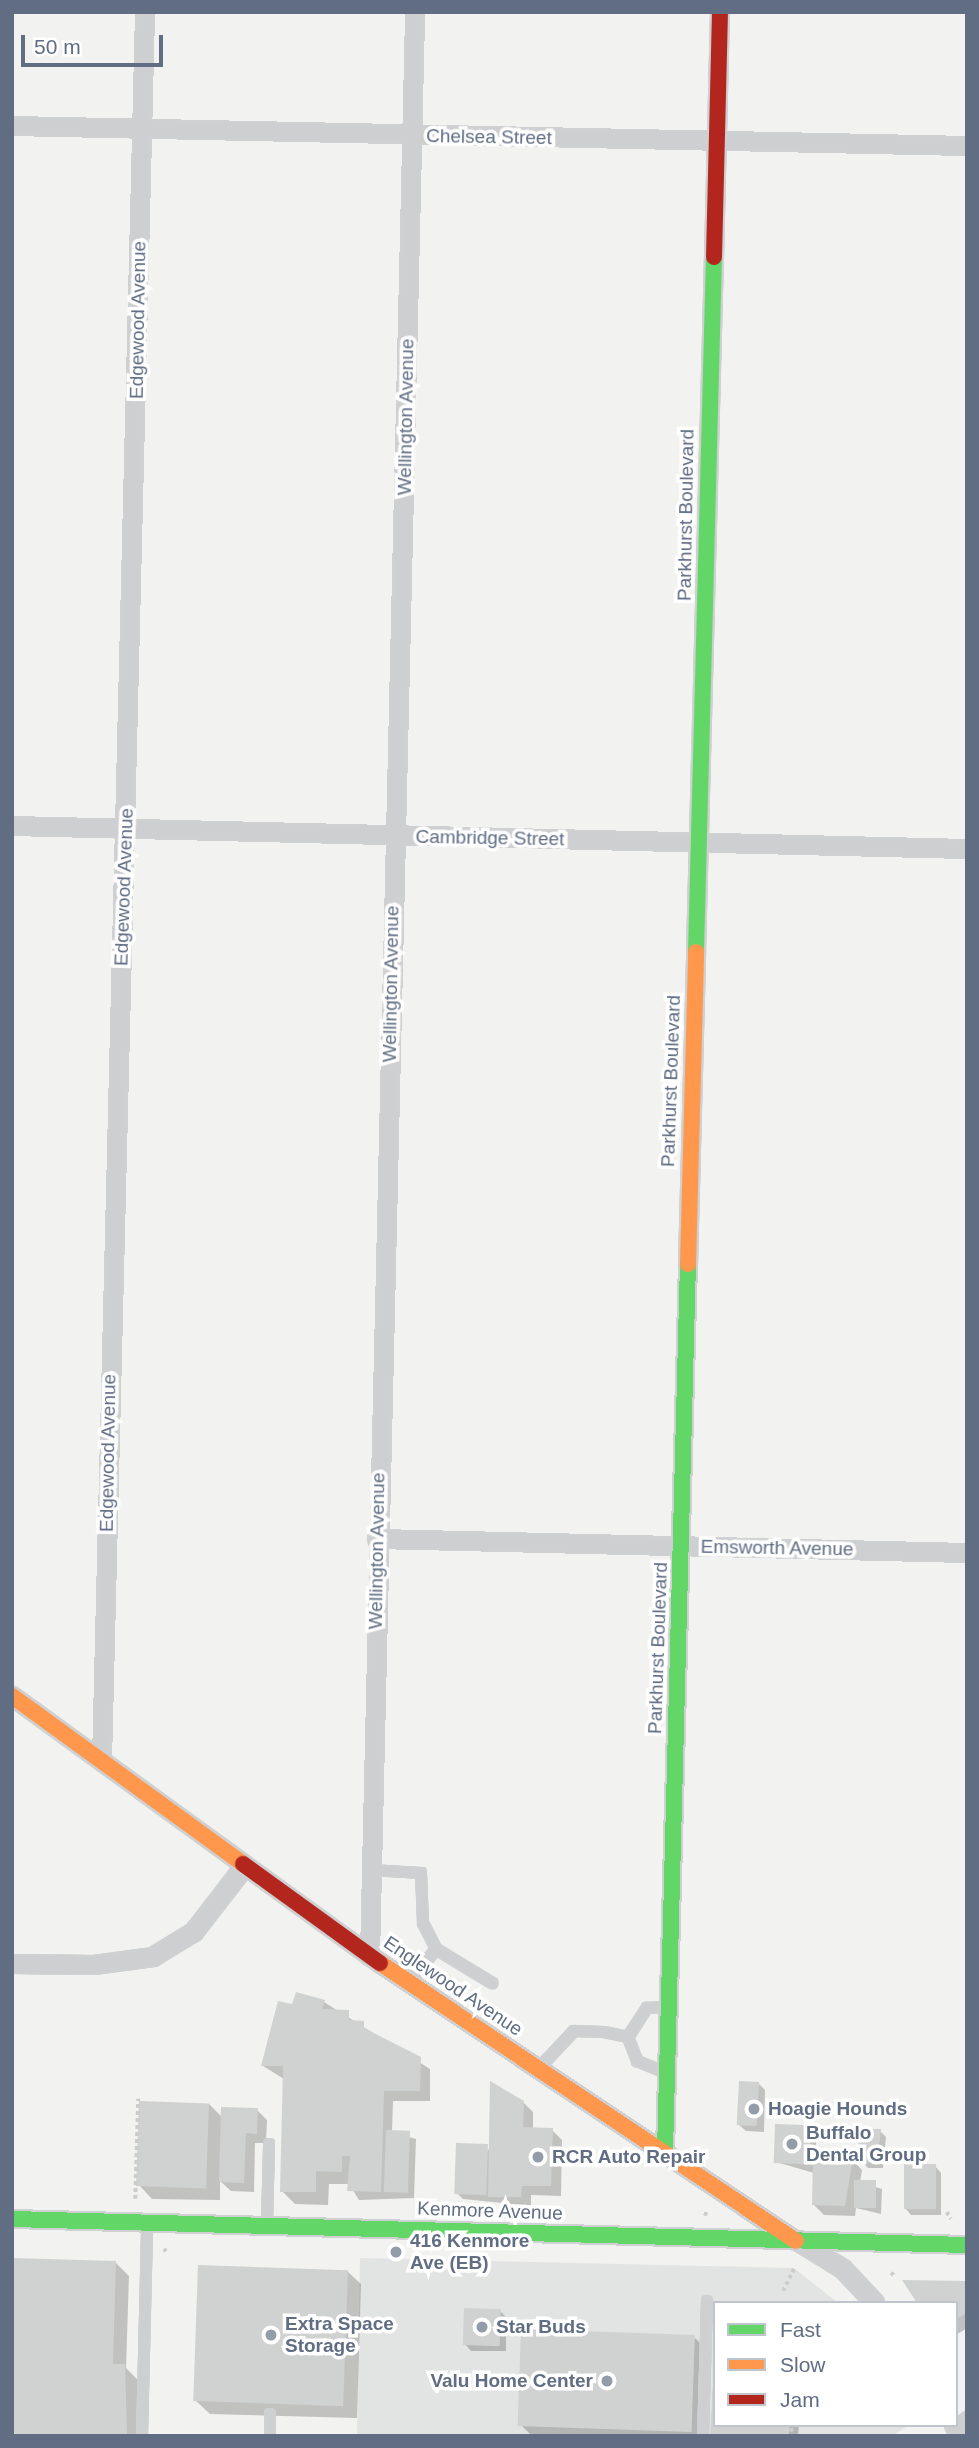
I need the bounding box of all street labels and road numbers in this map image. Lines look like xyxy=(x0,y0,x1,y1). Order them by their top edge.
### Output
street label: Chelsea Street xyxy=(426,125,552,149)
street label: Edgewood Avenue xyxy=(125,240,151,400)
street label: Wellington Avenue xyxy=(393,338,419,496)
street label: Parkhurst Boulevard xyxy=(673,429,699,601)
street label: Edgewood Avenue xyxy=(110,807,138,967)
street label: Cambridge Street xyxy=(415,825,565,851)
street label: Wellington Avenue xyxy=(378,905,404,1063)
street label: Parkhurst Boulevard xyxy=(657,995,685,1167)
street label: Edgewood Avenue xyxy=(95,1373,121,1533)
street label: Wellington Avenue xyxy=(364,1472,390,1630)
street label: Emsworth Avenue xyxy=(700,1535,854,1561)
street label: Parkhurst Boulevard xyxy=(644,1562,672,1734)
street label: Englewood Avenue xyxy=(379,1931,527,2041)
street label: Kenmore Avenue xyxy=(416,2197,564,2225)

